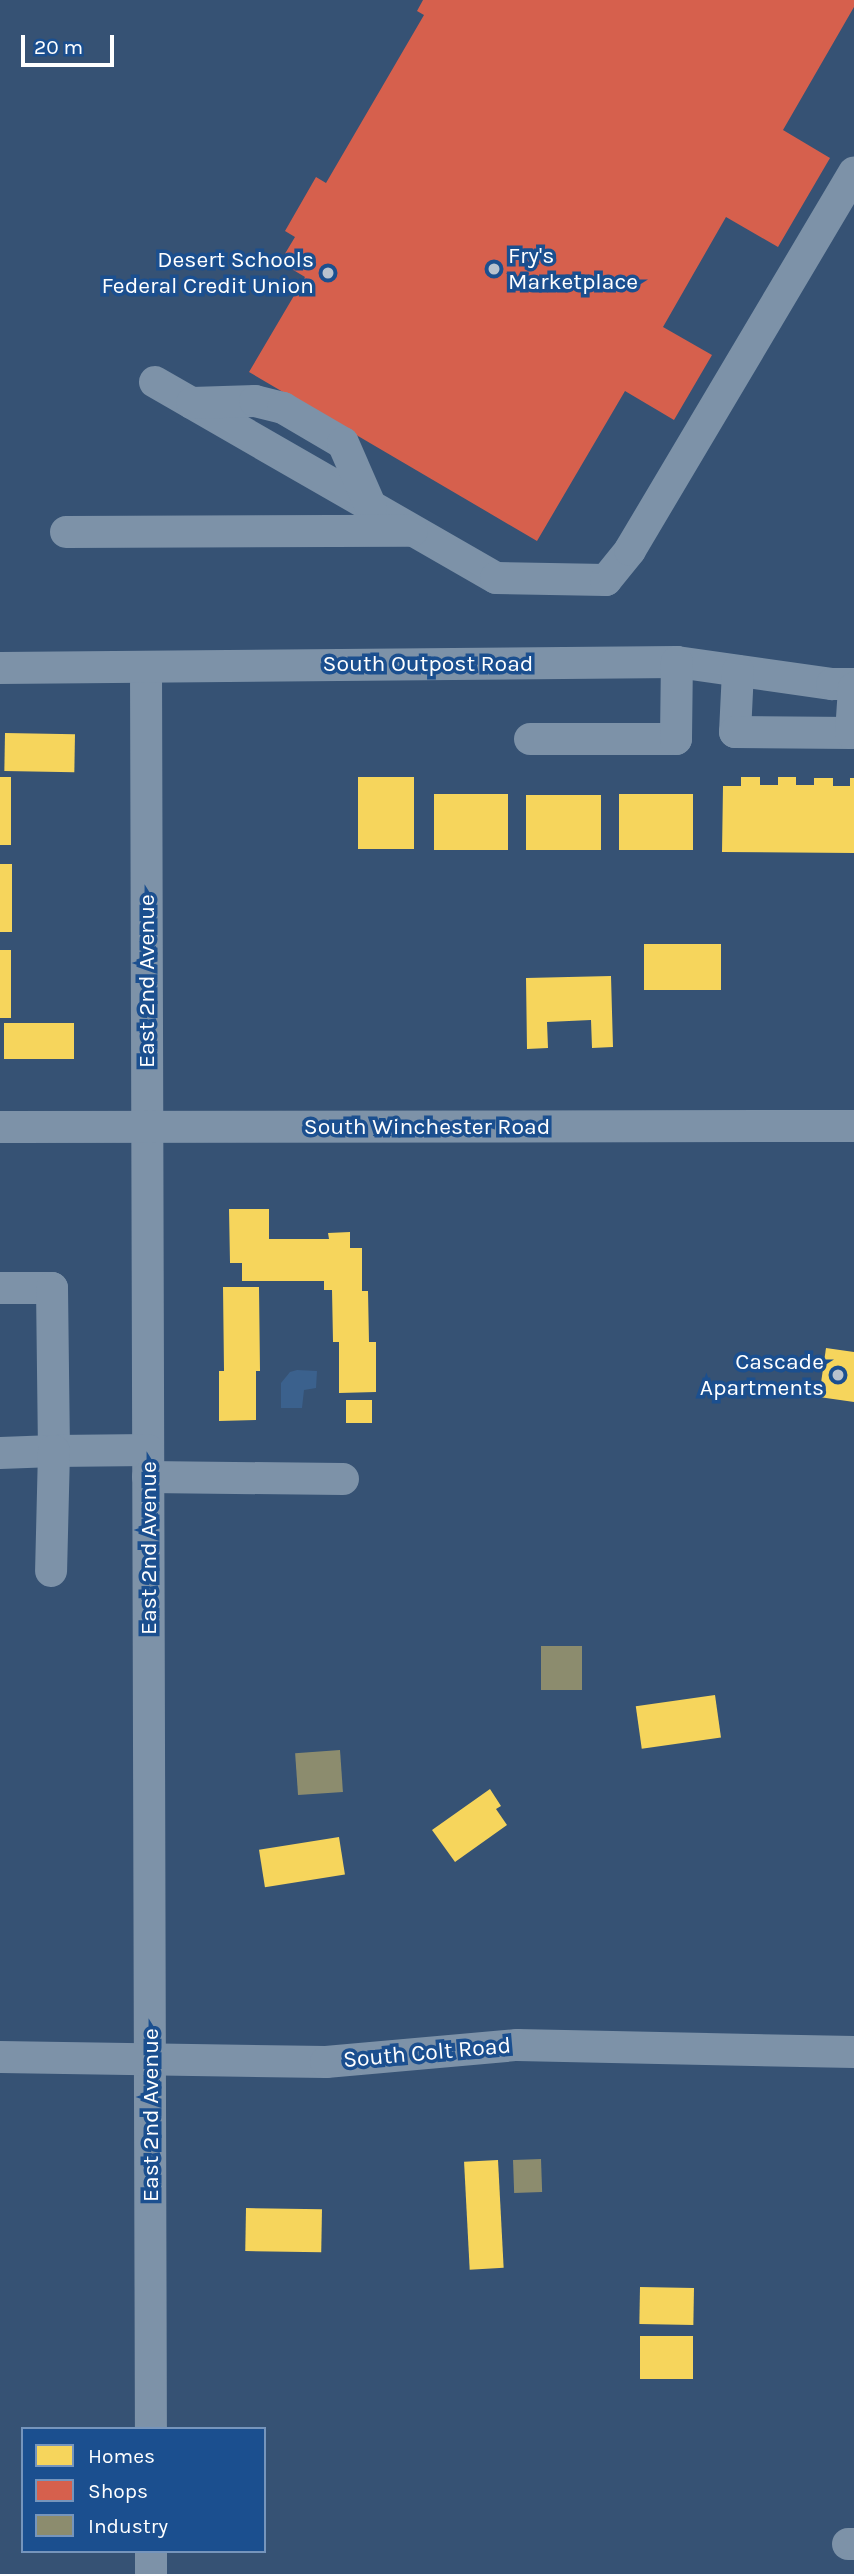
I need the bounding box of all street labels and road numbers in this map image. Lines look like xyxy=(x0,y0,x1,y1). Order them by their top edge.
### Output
street label: South Outpost Road xyxy=(323,650,533,678)
street label: East 2nd Avenue xyxy=(133,894,161,1068)
street label: South Winchester Road xyxy=(304,1113,550,1141)
street label: East 2nd Avenue xyxy=(135,1461,163,1635)
street label: East 2nd Avenue xyxy=(137,2028,165,2202)
street label: South Colt Road xyxy=(342,2032,512,2074)

